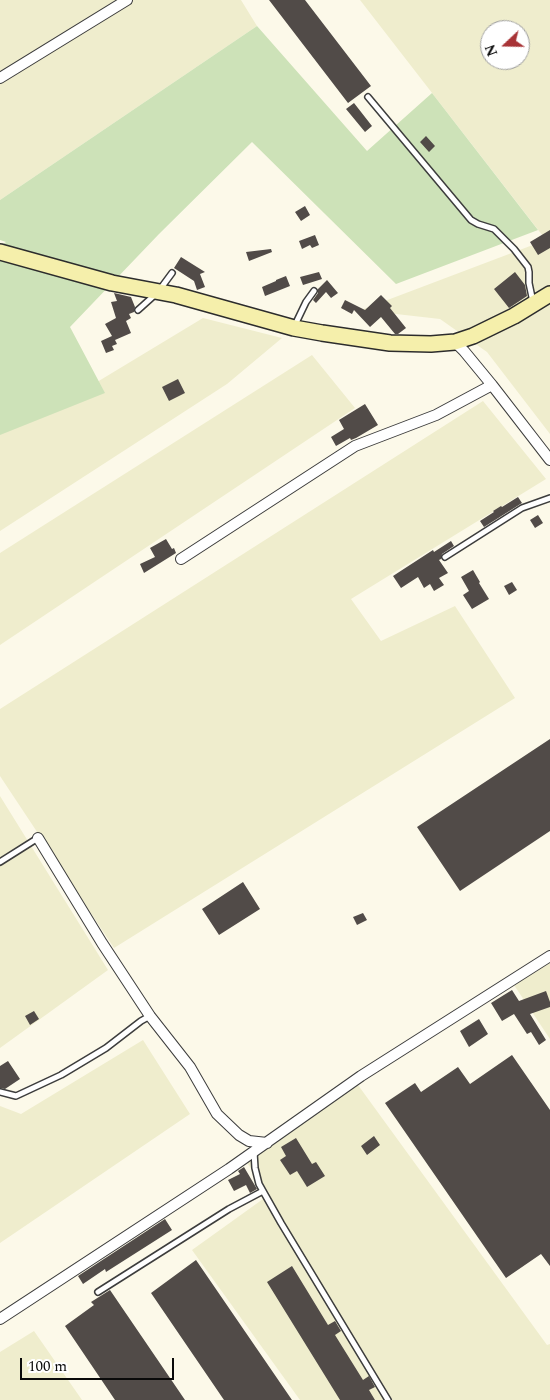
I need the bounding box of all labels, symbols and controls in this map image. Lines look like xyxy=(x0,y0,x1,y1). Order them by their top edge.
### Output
north arrow xyxy=(480,20,530,70)
text: N xyxy=(480,41,503,59)
scale bar xyxy=(22,1348,176,1380)
text: 100 m xyxy=(28,1355,67,1378)

